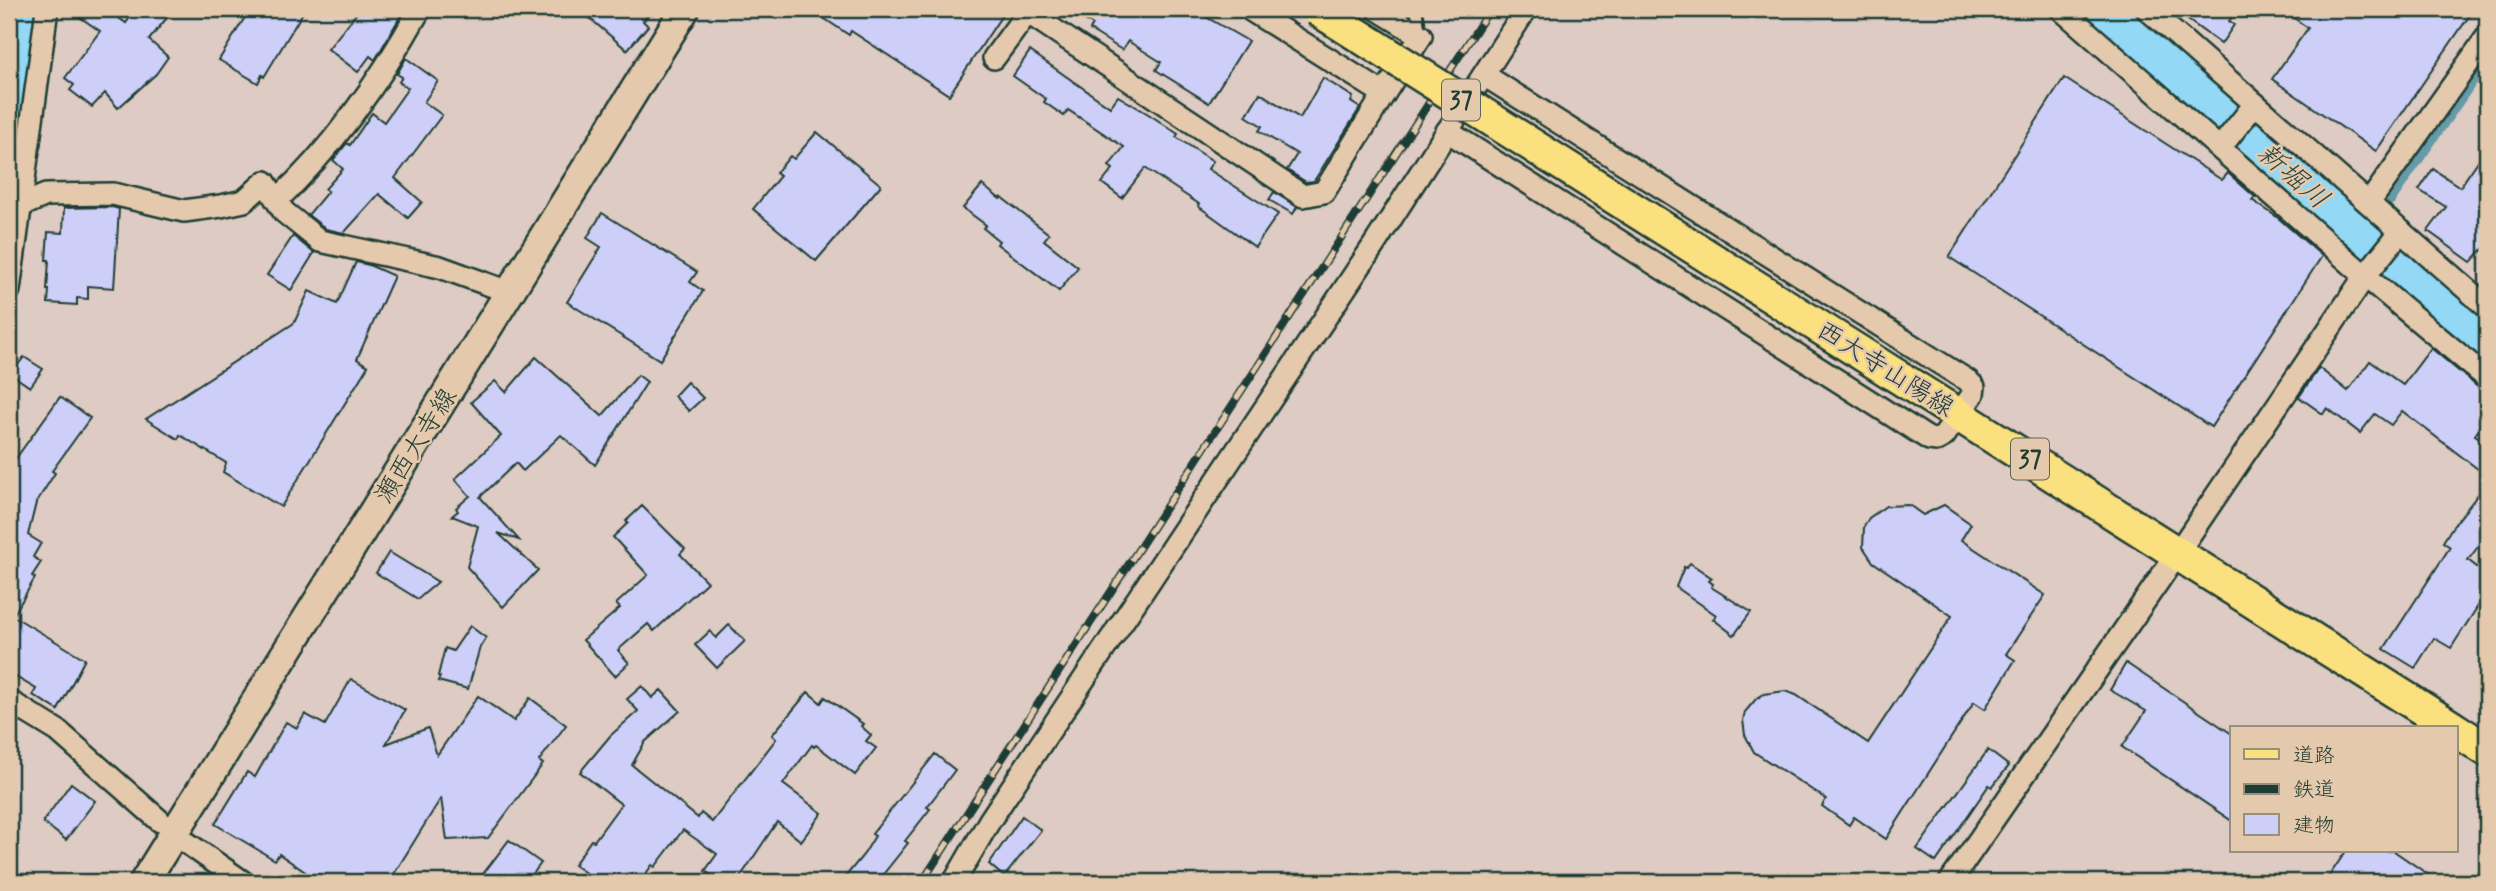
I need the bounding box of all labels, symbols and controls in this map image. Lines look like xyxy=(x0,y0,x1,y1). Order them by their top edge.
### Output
road number: 37 xyxy=(1442,80,1480,120)
water label: 新堀川 xyxy=(2249,135,2336,218)
street label: 西大寺山陽線 xyxy=(1810,314,1960,425)
street label: 瀬西大寺線 xyxy=(368,382,466,510)
road number: 37 xyxy=(2011,438,2049,480)
legend xyxy=(2230,726,2458,852)
text: 道路 xyxy=(2293,742,2335,770)
text: 鉄道 xyxy=(2293,776,2335,804)
text: 建物 xyxy=(2293,812,2335,840)

